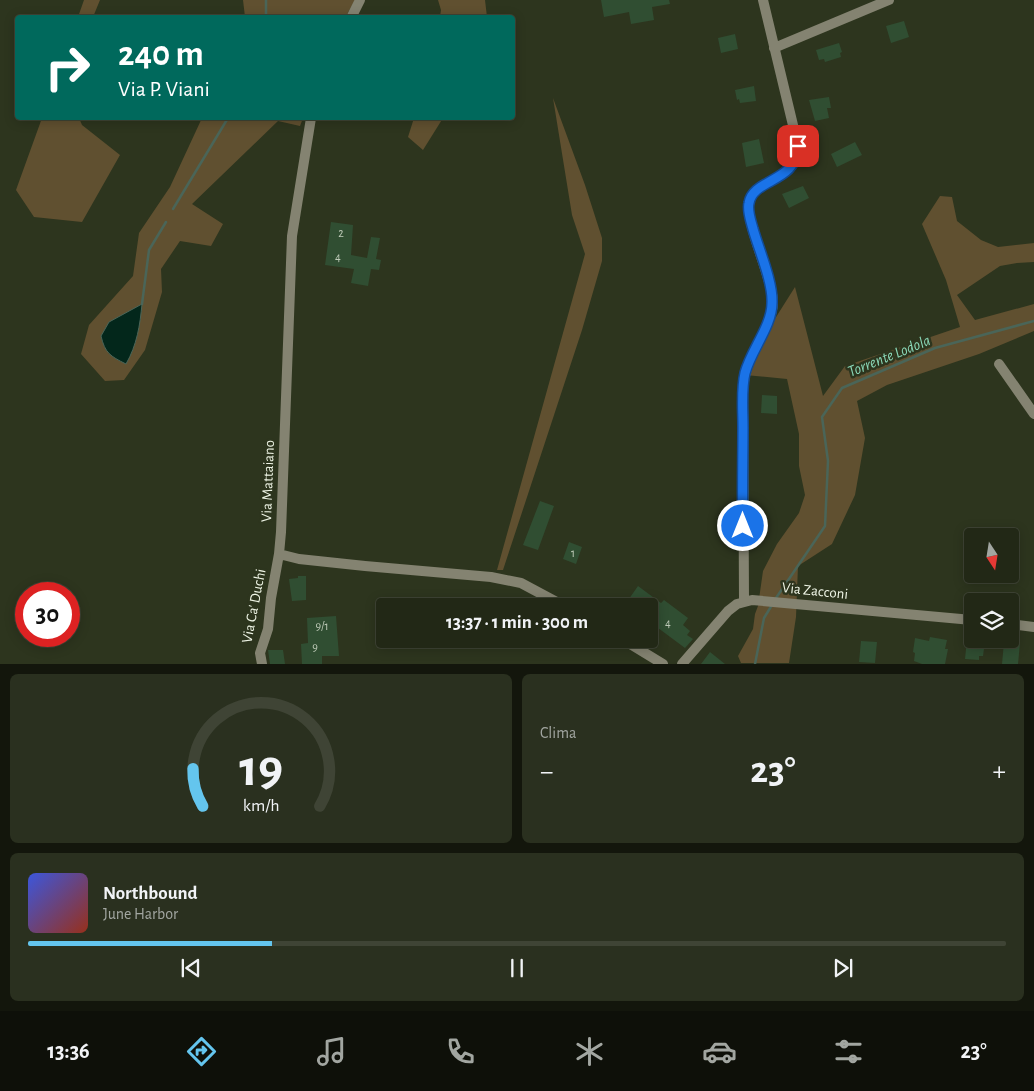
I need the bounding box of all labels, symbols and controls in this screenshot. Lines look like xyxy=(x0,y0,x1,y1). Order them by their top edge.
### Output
icon: right xyxy=(35,35,100,100)
text: 240 m xyxy=(118,37,204,72)
text: Via P. Viani xyxy=(118,78,210,100)
pin xyxy=(777,125,819,167)
icon: arrive xyxy=(784,132,812,160)
house number: 2 xyxy=(338,227,344,239)
house number: 4 xyxy=(335,251,341,263)
water label: Torrente Lodola xyxy=(845,332,933,380)
street label: Via Mattaiano xyxy=(259,440,277,522)
position arrow xyxy=(716,499,768,551)
north arrow xyxy=(964,528,1019,582)
map controls xyxy=(964,528,1019,648)
house number: 1 xyxy=(571,547,575,559)
street label: Via Ca' Duchi xyxy=(239,568,269,644)
street label: Via Zacconi xyxy=(781,580,849,602)
speed limit sign: 30 xyxy=(15,582,80,647)
button: layers xyxy=(964,593,1019,648)
text: 13:37 · 1 min · 300 m xyxy=(446,613,588,632)
house number: 4 xyxy=(665,617,671,629)
house number: 9/1 xyxy=(315,620,329,632)
house number: 9 xyxy=(312,641,318,653)
text: Clima xyxy=(540,725,576,741)
text: 19 xyxy=(239,743,283,795)
text: 23° xyxy=(750,752,796,790)
text: − xyxy=(540,758,553,786)
text: + xyxy=(993,758,1006,786)
text: km/h xyxy=(243,797,279,815)
text: Northbound xyxy=(103,884,198,903)
text: June Harbor xyxy=(103,906,178,922)
icon: previous xyxy=(177,954,205,982)
icon: pause xyxy=(503,954,531,982)
icon: next xyxy=(829,954,857,982)
icon: directions xyxy=(184,1034,219,1069)
icon: music xyxy=(314,1034,349,1069)
icon: phone xyxy=(443,1034,478,1069)
icon: climate xyxy=(572,1034,607,1069)
icon: car xyxy=(702,1034,737,1069)
icon: filters xyxy=(831,1034,866,1069)
text: 13:36 xyxy=(47,1040,90,1062)
text: 23° xyxy=(960,1040,987,1062)

